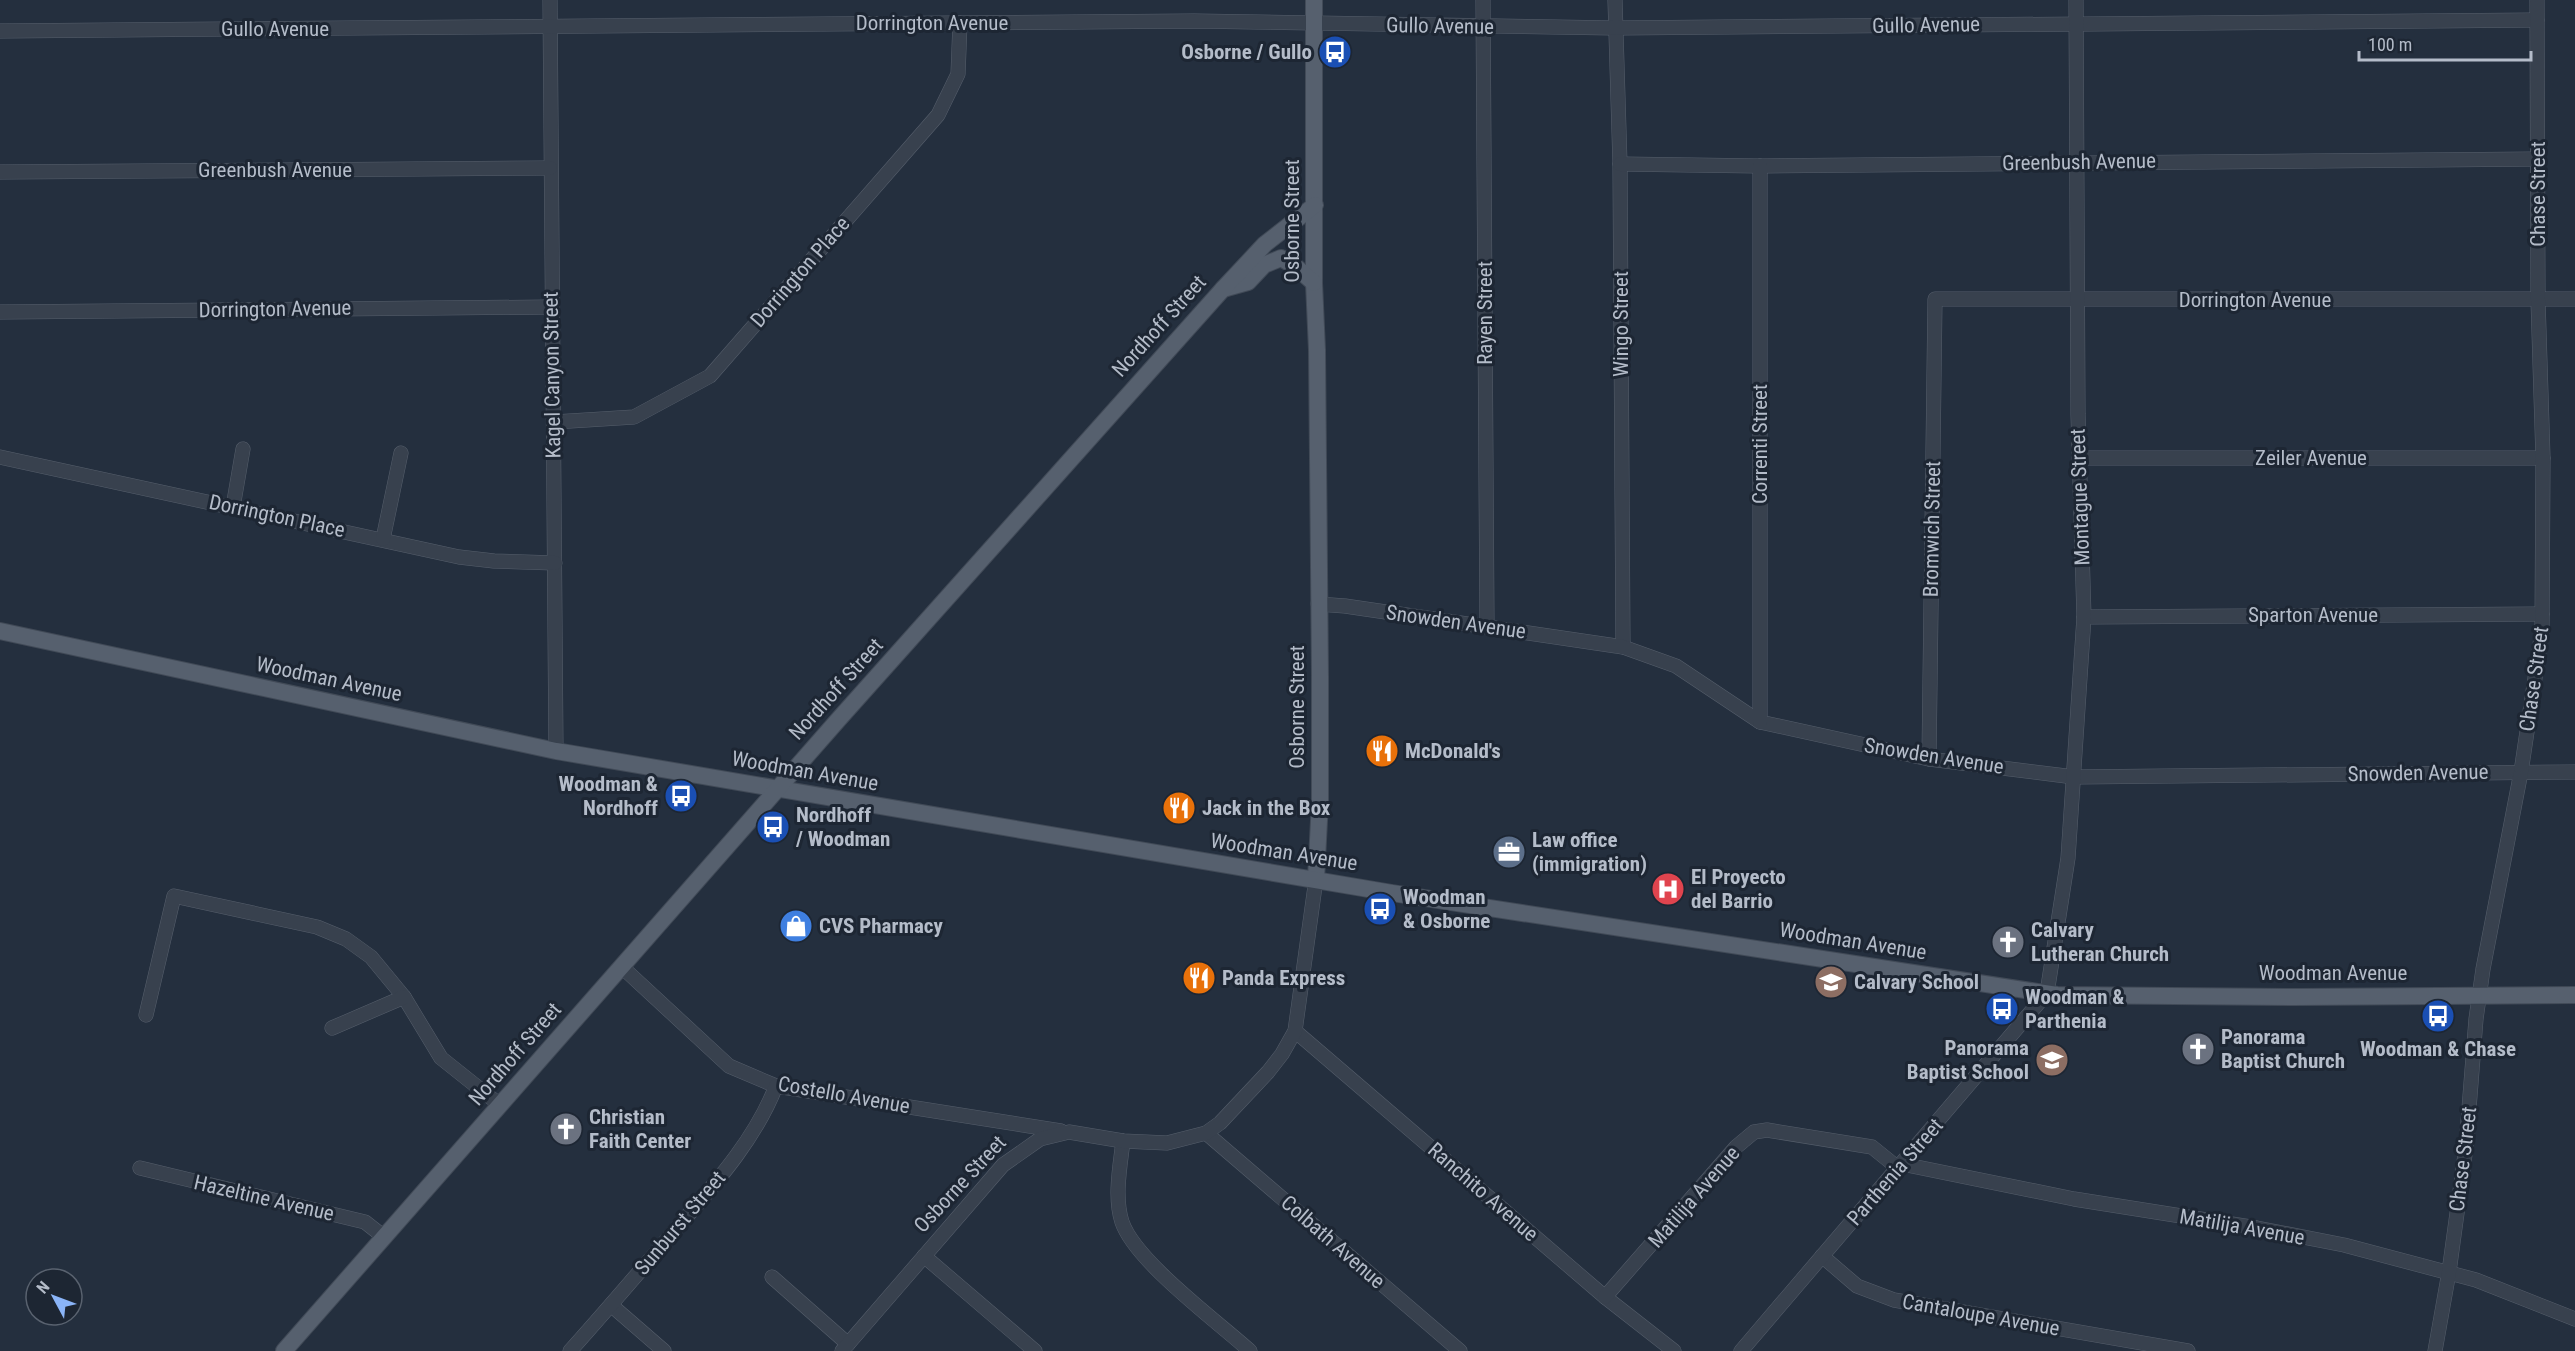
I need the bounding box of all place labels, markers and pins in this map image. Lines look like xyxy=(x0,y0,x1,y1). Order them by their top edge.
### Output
bus stop icon: Osborne / Gullo xyxy=(1317,34,1353,70)
place label: Osborne / Gullo xyxy=(1181,40,1312,64)
restaurant icon: McDonald's xyxy=(1364,733,1400,769)
place label: McDonald's xyxy=(1405,739,1501,763)
place label: Woodman & Nordhoff xyxy=(558,772,658,820)
bus stop icon: Woodman & Nordhoff xyxy=(663,778,699,814)
restaurant icon: Jack in the Box xyxy=(1161,790,1197,826)
place label: Jack in the Box xyxy=(1202,796,1331,820)
place label: Nordhoff / Woodman xyxy=(795,803,890,851)
bus stop icon: Nordhoff / Woodman xyxy=(755,809,791,845)
place label: Law office (immigration) xyxy=(1532,828,1647,876)
office icon: Law office (immigration) xyxy=(1491,834,1527,870)
place label: El Proyecto del Barrio xyxy=(1691,865,1786,913)
hospital icon: El Proyecto del Barrio xyxy=(1650,871,1686,907)
place label: Woodman & Osborne xyxy=(1403,885,1490,933)
bus stop icon: Woodman & Osborne xyxy=(1362,891,1398,927)
shop icon: CVS Pharmacy xyxy=(778,908,814,944)
place label: CVS Pharmacy xyxy=(819,914,944,938)
place label: Calvary Lutheran Church xyxy=(2031,918,2169,966)
church icon: Calvary Lutheran Church xyxy=(1990,924,2026,960)
restaurant icon: Panda Express xyxy=(1181,960,1217,996)
school or university icon: Calvary School xyxy=(1813,964,1849,1000)
place label: Panda Express xyxy=(1222,966,1345,990)
place label: Calvary School xyxy=(1854,970,1979,994)
place label: Woodman & Parthenia xyxy=(2025,985,2125,1033)
bus stop icon: Woodman & Parthenia xyxy=(1984,991,2020,1027)
bus stop icon: Woodman & Chase xyxy=(2420,998,2456,1034)
place label: Panorama Baptist Church xyxy=(2221,1025,2345,1073)
church icon: Panorama Baptist Church xyxy=(2180,1031,2216,1067)
place label: Panorama Baptist School xyxy=(1907,1036,2029,1084)
place label: Woodman & Chase xyxy=(2360,1037,2516,1061)
school or university icon: Panorama Baptist School xyxy=(2034,1042,2070,1078)
place label: Christian Faith Center xyxy=(589,1105,691,1153)
church icon: Christian Faith Center xyxy=(548,1111,584,1147)

